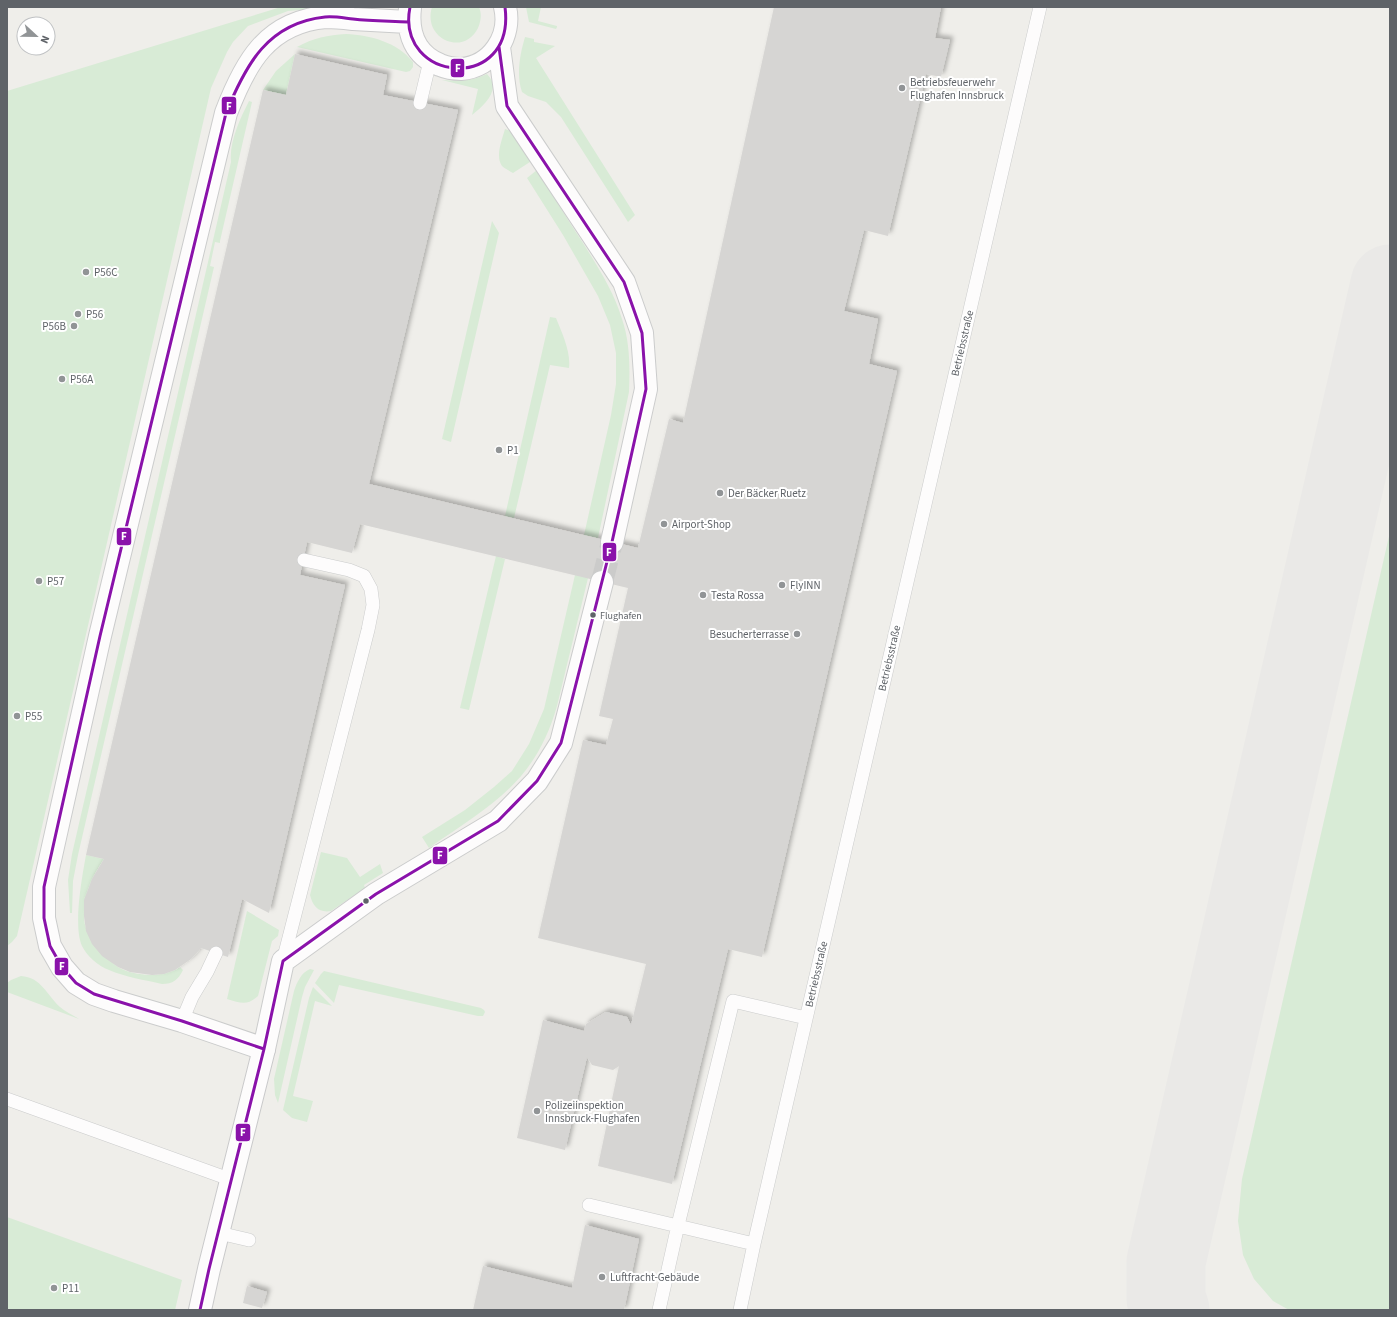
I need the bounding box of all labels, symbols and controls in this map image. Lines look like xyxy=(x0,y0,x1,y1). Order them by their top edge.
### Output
north arrow xyxy=(16,16,56,56)
text: N xyxy=(36,33,53,46)
line badge: F xyxy=(450,58,465,78)
text: F xyxy=(455,61,461,76)
place label: Betriebsfeuerwehr Flughafen Innsbruck xyxy=(910,75,1005,103)
marker: Betriebsfeuerwehr Flughafen Innsbruck xyxy=(897,83,907,93)
line badge: F xyxy=(221,96,237,115)
text: F xyxy=(226,99,232,114)
place label: P56C xyxy=(94,265,117,280)
marker: P56C xyxy=(81,267,91,277)
place label: P56 xyxy=(86,307,104,322)
street label: Betriebsstraße xyxy=(948,308,977,378)
marker: P56 xyxy=(73,309,83,319)
place label: P56B xyxy=(42,319,67,334)
marker: P56B xyxy=(69,321,79,331)
place label: P56A xyxy=(70,372,93,387)
marker: P56A xyxy=(57,374,67,384)
place label: P1 xyxy=(507,443,519,458)
marker: P1 xyxy=(494,445,504,455)
place label: Der Bäcker Ruetz xyxy=(728,486,806,501)
marker: Der Bäcker Ruetz xyxy=(715,488,725,498)
place label: Airport-Shop xyxy=(672,517,731,532)
marker: Airport-Shop xyxy=(659,519,669,529)
line badge: F xyxy=(116,527,132,546)
text: F xyxy=(121,529,127,544)
line badge: F xyxy=(602,542,617,562)
text: F xyxy=(606,545,612,560)
place label: P57 xyxy=(47,574,64,589)
marker: P57 xyxy=(34,576,44,586)
place label: FlyINN xyxy=(790,578,821,593)
marker: FlyINN xyxy=(777,580,787,590)
place label: Testa Rossa xyxy=(711,588,764,603)
marker: Testa Rossa xyxy=(698,590,708,600)
place label: Flughafen xyxy=(600,609,642,623)
marker: Flughafen xyxy=(588,610,598,620)
street label: Betriebsstraße xyxy=(875,623,904,693)
place label: Besucherterrasse xyxy=(710,627,790,642)
marker: Besucherterrasse xyxy=(792,629,802,639)
place label: P55 xyxy=(25,709,42,724)
marker: P55 xyxy=(12,711,22,721)
line badge: F xyxy=(432,846,448,865)
text: F xyxy=(437,848,443,863)
unlabelled marker xyxy=(361,896,371,906)
street label: Betriebsstraße xyxy=(802,939,831,1009)
line badge: F xyxy=(54,957,69,976)
text: F xyxy=(59,959,65,974)
place label: Polizeiinspektion Innsbruck-Flughafen xyxy=(545,1098,640,1126)
marker: Polizeiinspektion Innsbruck-Flughafen xyxy=(532,1106,542,1116)
line badge: F xyxy=(235,1123,251,1142)
text: F xyxy=(240,1125,246,1140)
place label: Luftfracht-Gebäude xyxy=(610,1270,700,1285)
marker: Luftfracht-Gebäude xyxy=(597,1272,607,1282)
place label: P11 xyxy=(62,1281,79,1296)
marker: P11 xyxy=(49,1283,59,1293)

